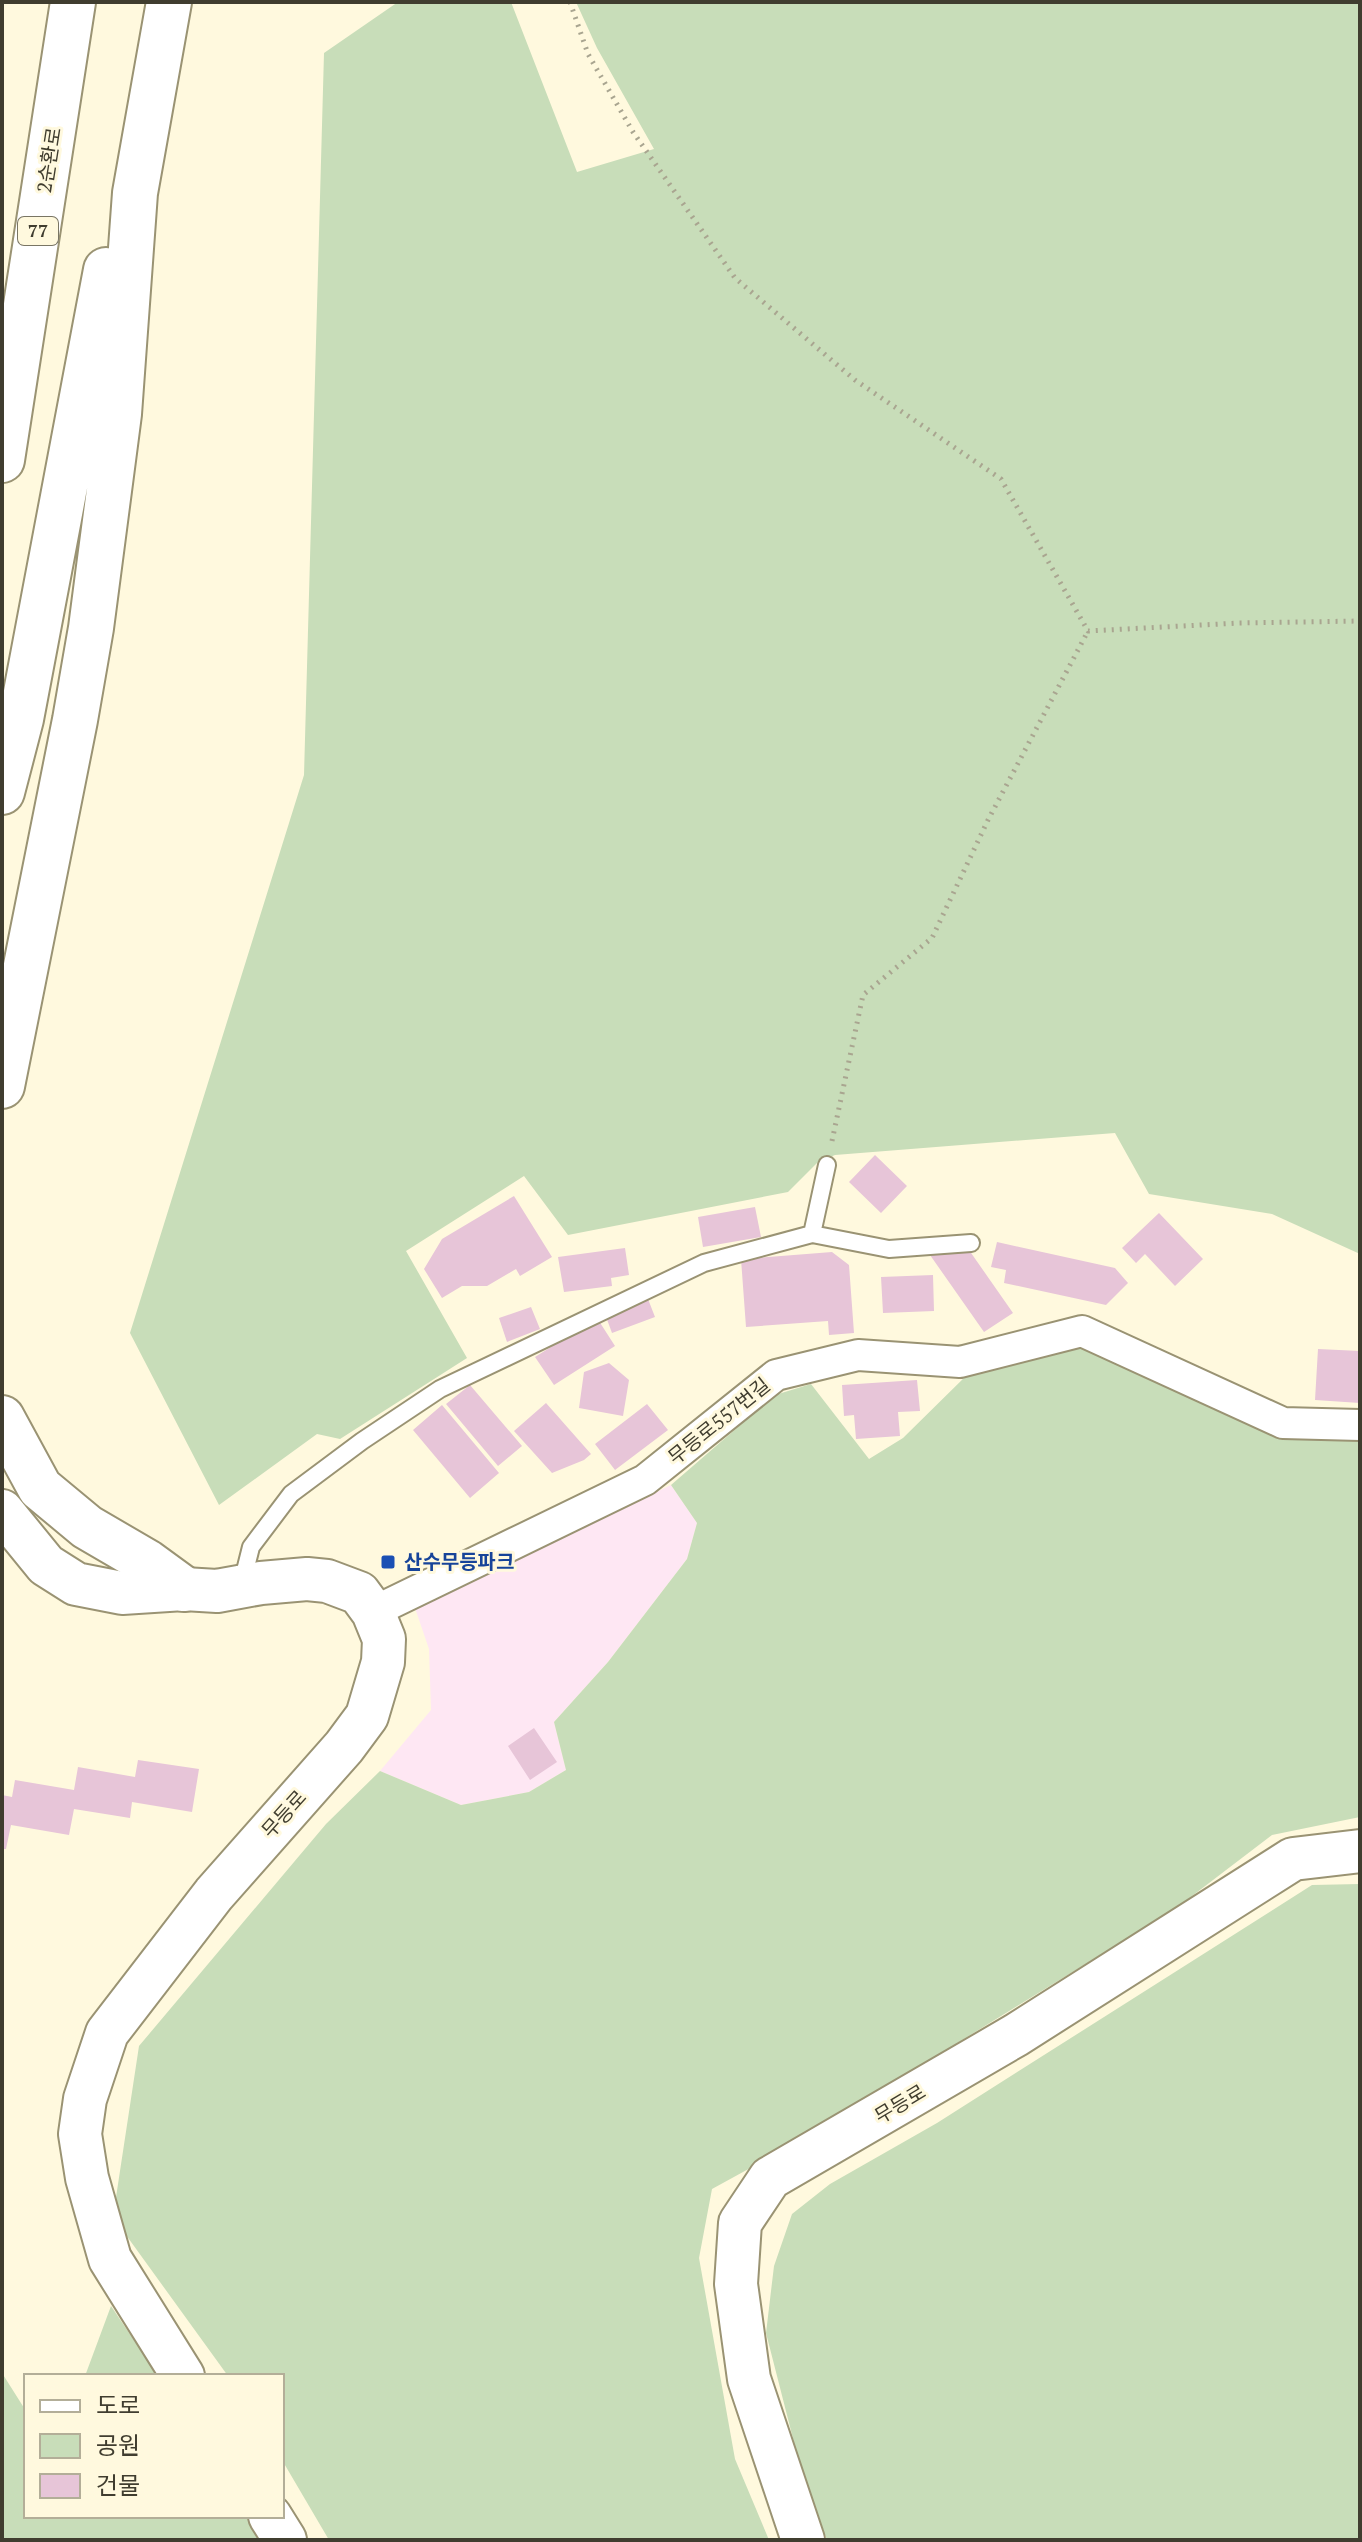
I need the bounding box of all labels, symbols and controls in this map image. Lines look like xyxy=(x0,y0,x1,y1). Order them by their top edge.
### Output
street label: 2순환로 xyxy=(30,125,67,195)
road number: 77 xyxy=(18,217,58,245)
street label: 무등로557번길 xyxy=(662,1371,775,1470)
place label: 산수무등파크 xyxy=(404,1548,514,1575)
marker: 산수무등파크 xyxy=(379,1553,397,1571)
street label: 무등로 xyxy=(255,1784,312,1843)
street label: 무등로 xyxy=(869,2078,930,2129)
legend xyxy=(24,2374,284,2518)
text: 도로 xyxy=(96,2389,140,2421)
text: 공원 xyxy=(96,2429,140,2461)
text: 건물 xyxy=(96,2469,140,2501)

